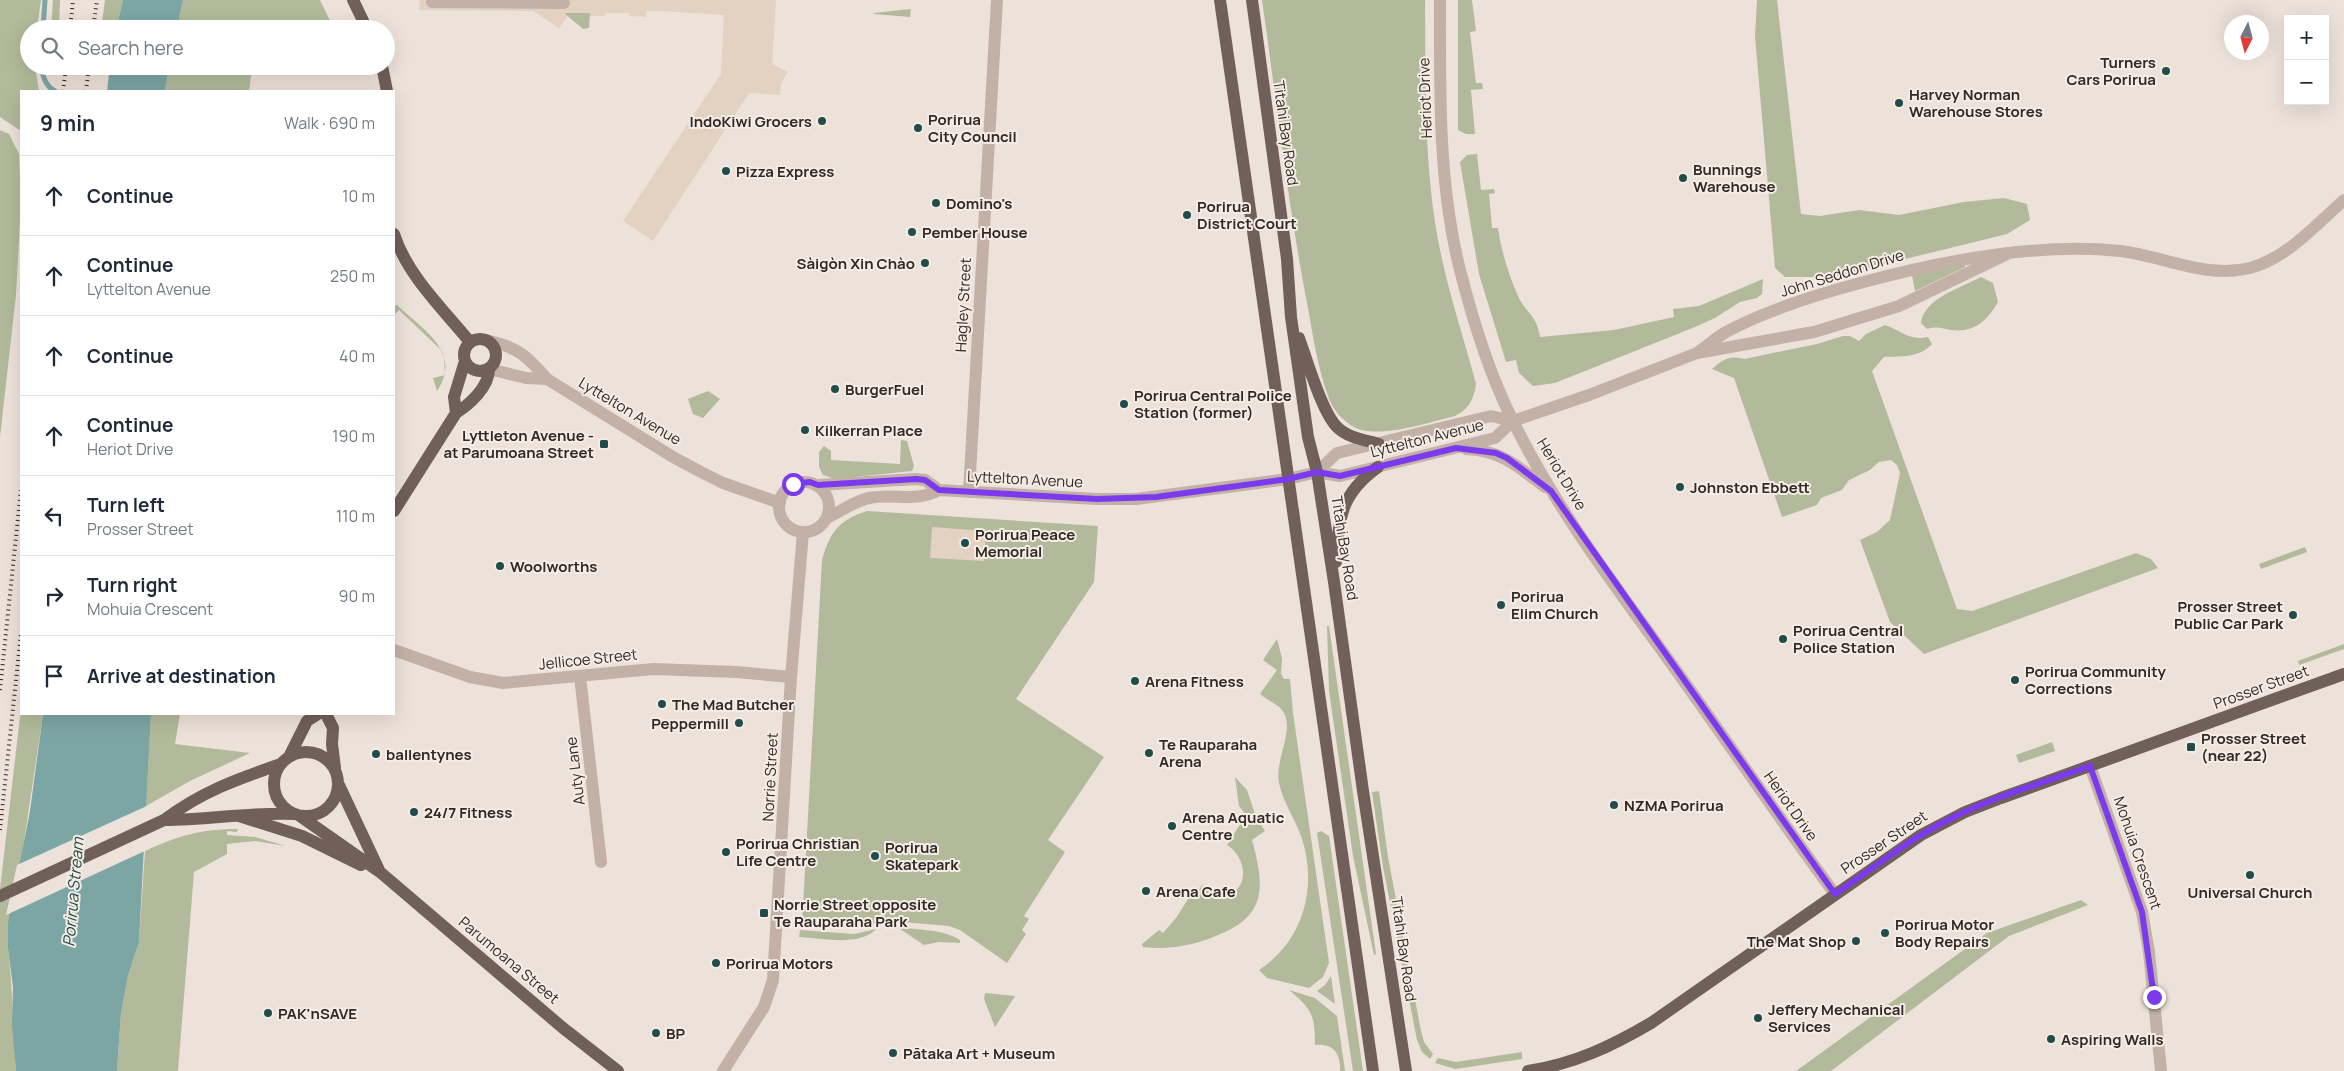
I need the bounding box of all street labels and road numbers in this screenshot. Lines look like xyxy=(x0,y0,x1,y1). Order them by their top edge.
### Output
street label: Heriot Drive xyxy=(1413,57,1437,139)
street label: Titahi Bay Road xyxy=(1268,79,1304,187)
street label: John Seddon Drive xyxy=(1778,244,1907,302)
street label: Hagley Street xyxy=(950,257,976,353)
street label: Lyttelton Avenue xyxy=(575,372,685,450)
street label: Lyttelton Avenue xyxy=(1368,414,1486,462)
street label: Heriot Drive xyxy=(1532,434,1592,514)
street label: Lyttelton Avenue xyxy=(966,465,1084,493)
street label: Titahi Bay Road xyxy=(1326,494,1364,602)
street label: Jellicoe Street xyxy=(538,643,638,675)
street label: Prosser Street xyxy=(2210,660,2312,714)
street label: Norrie Street xyxy=(757,732,783,822)
street label: Auty Lane xyxy=(560,735,590,806)
street label: Heriot Drive xyxy=(1759,767,1823,845)
street label: Mohuia Crescent xyxy=(2109,794,2167,912)
street label: Prosser Street xyxy=(1837,805,1931,879)
street label: Titahi Bay Road xyxy=(1386,895,1422,1003)
street label: Parumoana Street xyxy=(454,912,564,1008)

